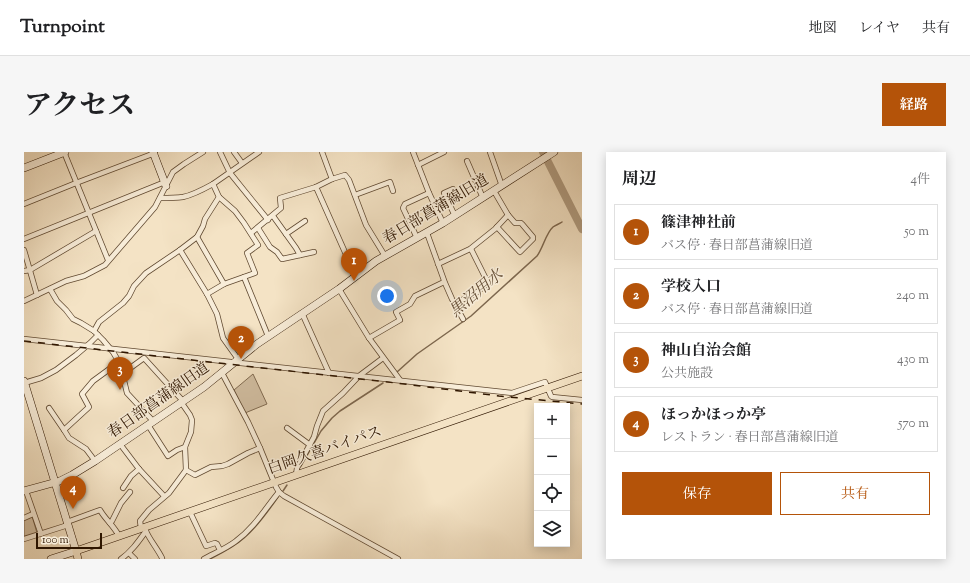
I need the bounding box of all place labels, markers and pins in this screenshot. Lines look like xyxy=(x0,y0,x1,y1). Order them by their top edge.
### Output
pin: 1 xyxy=(341,248,367,281)
pin: 2 xyxy=(228,326,254,359)
pin: 3 xyxy=(107,357,133,390)
pin: 4 xyxy=(60,476,86,509)

